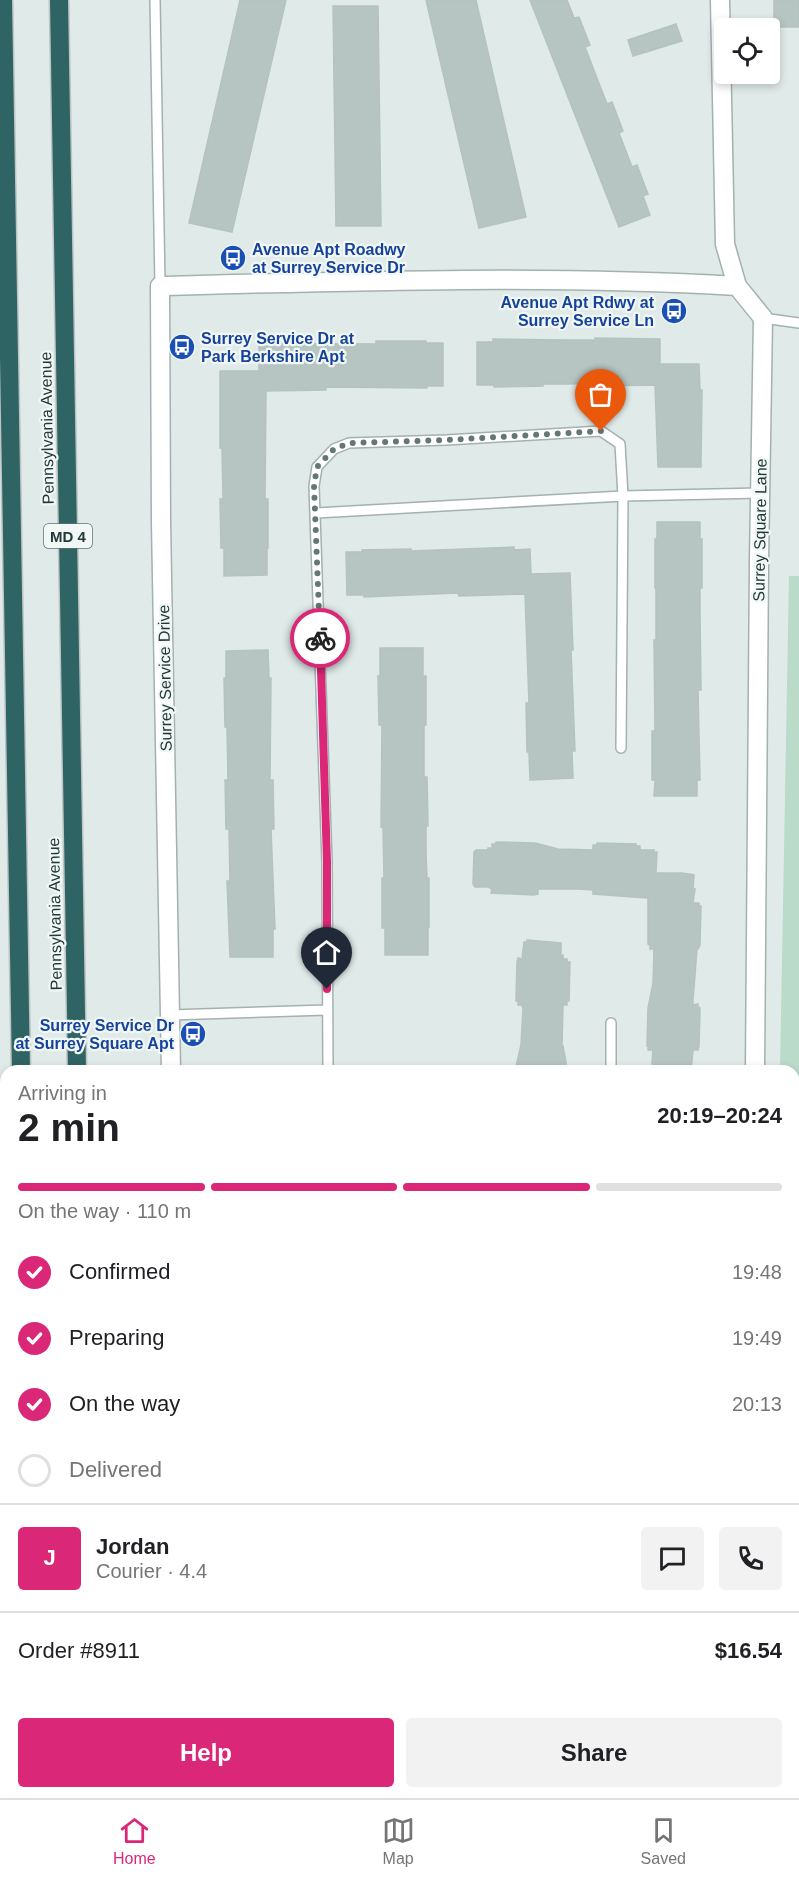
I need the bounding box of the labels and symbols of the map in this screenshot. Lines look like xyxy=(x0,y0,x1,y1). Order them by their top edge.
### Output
place label: Avenue Apt Roadwy at Surrey Service Dr xyxy=(252,241,406,276)
bus stop icon: Avenue Apt Roadwy at Surrey Service Dr xyxy=(218,243,248,273)
place label: Avenue Apt Rdwy at Surrey Service Ln xyxy=(501,294,655,329)
bus stop icon: Avenue Apt Rdwy at Surrey Service Ln xyxy=(659,296,689,326)
place label: Surrey Service Dr at Park Berkshire Apt xyxy=(201,330,355,365)
bus stop icon: Surrey Service Dr at Park Berkshire Apt xyxy=(167,332,197,362)
street label: Pennsylvania Avenue xyxy=(37,351,57,504)
pin xyxy=(575,369,626,431)
street label: Surrey Square Lane xyxy=(750,458,770,602)
road number: MD 4 xyxy=(44,524,92,548)
street label: Surrey Service Drive xyxy=(155,604,175,751)
courier xyxy=(290,608,350,668)
street label: Pennsylvania Avenue xyxy=(45,837,65,990)
pin xyxy=(301,927,352,989)
place label: Surrey Service Dr at Surrey Square Apt xyxy=(15,1017,175,1052)
bus stop icon: Surrey Service Dr at Surrey Square Apt xyxy=(178,1019,208,1049)

